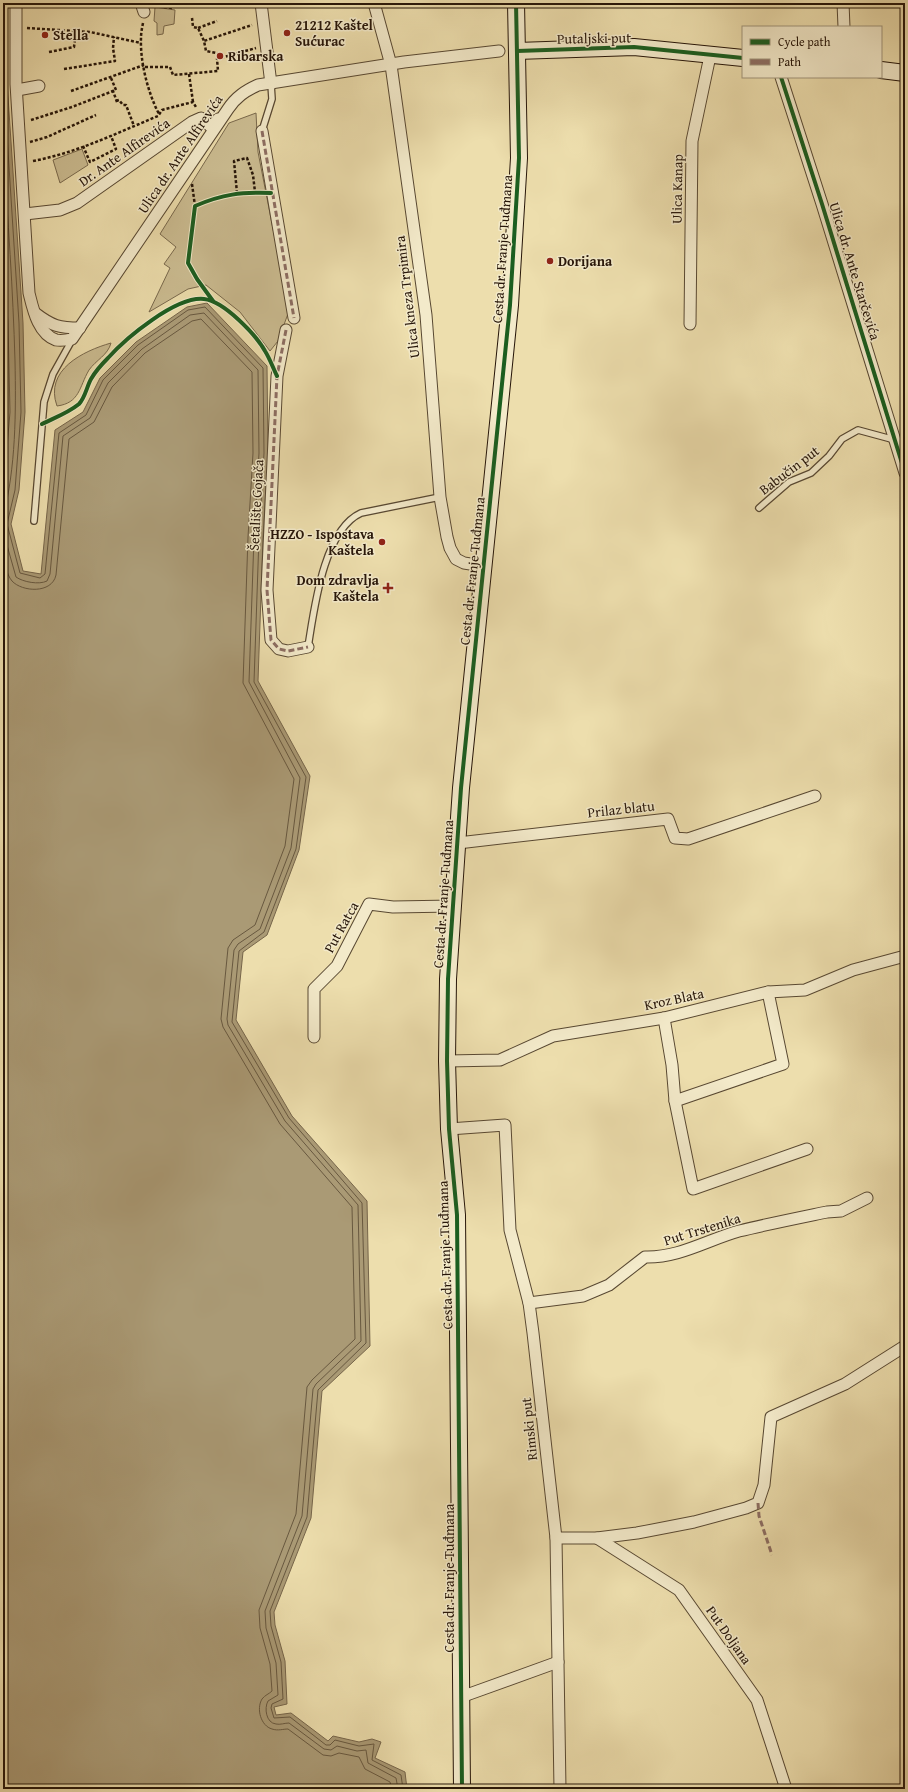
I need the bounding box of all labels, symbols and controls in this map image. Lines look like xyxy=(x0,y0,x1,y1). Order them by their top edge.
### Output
place label: 21212 Kaštel Sućurac xyxy=(295,15,374,51)
place label: Stella xyxy=(53,25,89,45)
legend xyxy=(742,26,882,78)
street label: Putaljski put xyxy=(557,27,631,49)
marker: 21212 Kaštel Sućurac xyxy=(282,28,292,38)
marker: Stella xyxy=(40,30,50,40)
text: Cycle path xyxy=(778,33,831,50)
place label: Ribarska xyxy=(228,46,284,66)
marker: Ribarska xyxy=(215,51,225,61)
text: Path xyxy=(778,53,801,70)
street label: Ulica dr. Ante Alfirevića xyxy=(133,90,227,217)
street label: Dr. Ante Alfirevića xyxy=(74,113,174,191)
street label: Ulica Kanap xyxy=(666,153,688,224)
street label: Cesta dr. Franje Tuđmana xyxy=(487,174,517,324)
street label: Ulica dr. Ante Starčevića xyxy=(824,200,886,343)
street label: Ulica kneza Trpimira xyxy=(390,234,424,359)
place label: Dorijana xyxy=(558,251,613,271)
marker: Dorijana xyxy=(545,256,555,266)
street label: Babučin put xyxy=(755,441,823,499)
street label: Šetalište Gojača xyxy=(244,458,268,551)
street label: Cesta dr. Franje Tuđmana xyxy=(454,496,490,646)
place label: HZZO - Ispostava Kaštela xyxy=(270,524,375,560)
marker: HZZO - Ispostava Kaštela xyxy=(377,537,387,547)
place label: Dom zdravlja Kaštela xyxy=(297,570,380,606)
marker: Dom zdravlja Kaštela xyxy=(382,582,394,594)
street label: Prilaz blatu xyxy=(586,795,656,822)
street label: Cesta dr. Franje Tuđmana xyxy=(428,819,458,969)
street label: Put Ratca xyxy=(319,898,363,956)
street label: Kroz Blata xyxy=(642,983,706,1015)
street label: Cesta dr. Franje Tuđmana xyxy=(432,1180,458,1330)
street label: Put Trstenika xyxy=(661,1208,743,1250)
street label: Rimski put xyxy=(516,1396,542,1461)
street label: Cesta dr. Franje Tuđmana xyxy=(439,1503,459,1652)
street label: Put Doljana xyxy=(701,1602,757,1669)

